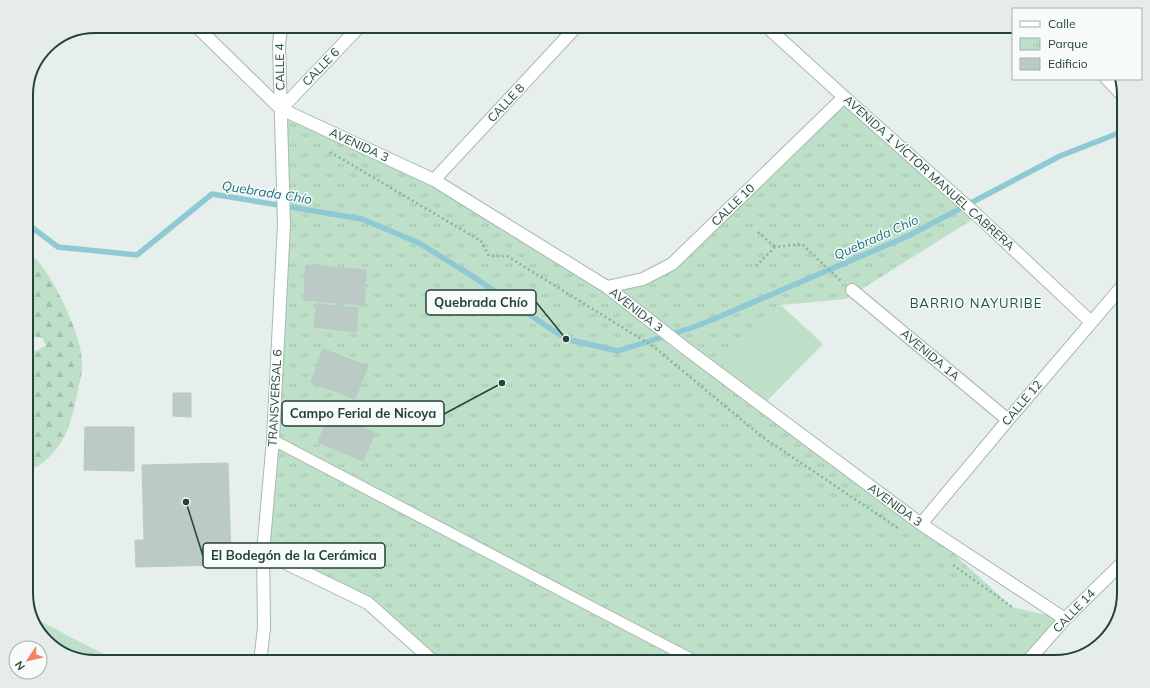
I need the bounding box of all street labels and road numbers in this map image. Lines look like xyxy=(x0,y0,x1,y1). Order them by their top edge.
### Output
street label: CALLE 4 xyxy=(272,43,287,91)
street label: CALLE 6 xyxy=(299,44,342,89)
street label: CALLE 8 xyxy=(484,80,527,125)
street label: AVENIDA 1 VÍCTOR MANUEL CABRERA xyxy=(841,92,1018,253)
street label: AVENIDA 3 xyxy=(327,124,391,165)
street label: CALLE 10 xyxy=(708,180,757,229)
street label: AVENIDA 3 xyxy=(607,284,666,335)
street label: AVENIDA 1A xyxy=(898,326,963,384)
street label: TRANSVERSAL 6 xyxy=(264,349,285,447)
street label: CALLE 12 xyxy=(998,377,1045,428)
street label: AVENIDA 3 xyxy=(865,480,925,529)
street label: CALLE 14 xyxy=(1049,586,1098,635)

